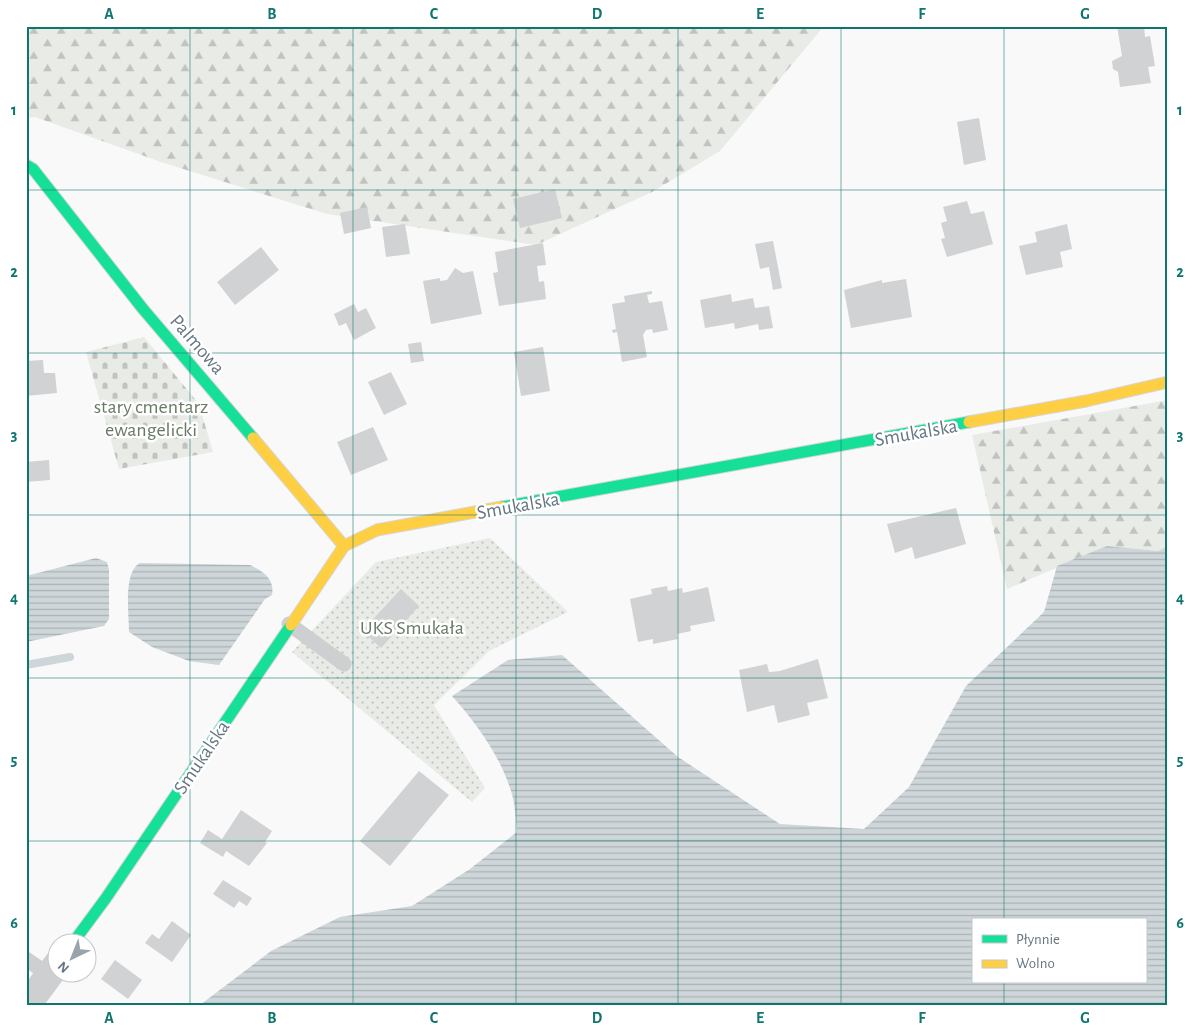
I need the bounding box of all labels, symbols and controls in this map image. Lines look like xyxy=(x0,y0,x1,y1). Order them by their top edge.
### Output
text: A xyxy=(104,6,114,22)
text: B xyxy=(267,6,277,22)
text: C xyxy=(430,6,439,22)
text: D xyxy=(592,6,603,22)
text: E xyxy=(756,6,764,22)
text: F xyxy=(918,6,926,22)
text: G xyxy=(1080,6,1090,22)
text: 1 xyxy=(11,102,17,118)
text: 1 xyxy=(1177,102,1183,118)
text: 2 xyxy=(10,264,18,280)
text: 2 xyxy=(1176,264,1184,280)
street label: Palmowa xyxy=(166,311,228,378)
park label: stary cmentarz ewangelicki xyxy=(94,397,208,440)
street label: Smukalska xyxy=(873,416,959,450)
text: 3 xyxy=(11,427,18,443)
text: 3 xyxy=(1177,427,1184,443)
street label: Smukalska xyxy=(475,489,561,523)
text: 4 xyxy=(10,590,18,606)
text: 4 xyxy=(1176,590,1184,606)
park label: UKS Smukała xyxy=(360,618,464,638)
street label: Smukalska xyxy=(170,717,234,798)
text: 5 xyxy=(11,752,18,768)
text: 5 xyxy=(1177,752,1184,768)
text: 6 xyxy=(10,915,18,931)
text: 6 xyxy=(1176,915,1184,931)
legend xyxy=(972,918,1146,984)
text: Płynnie xyxy=(1016,932,1060,947)
north arrow xyxy=(48,934,98,984)
text: Wolno xyxy=(1016,956,1055,971)
text: N xyxy=(55,958,72,975)
text: A xyxy=(104,1010,114,1026)
text: B xyxy=(267,1010,277,1026)
text: C xyxy=(430,1010,439,1026)
text: D xyxy=(592,1010,603,1026)
text: E xyxy=(756,1010,764,1026)
text: F xyxy=(918,1010,926,1026)
text: G xyxy=(1080,1010,1090,1026)

